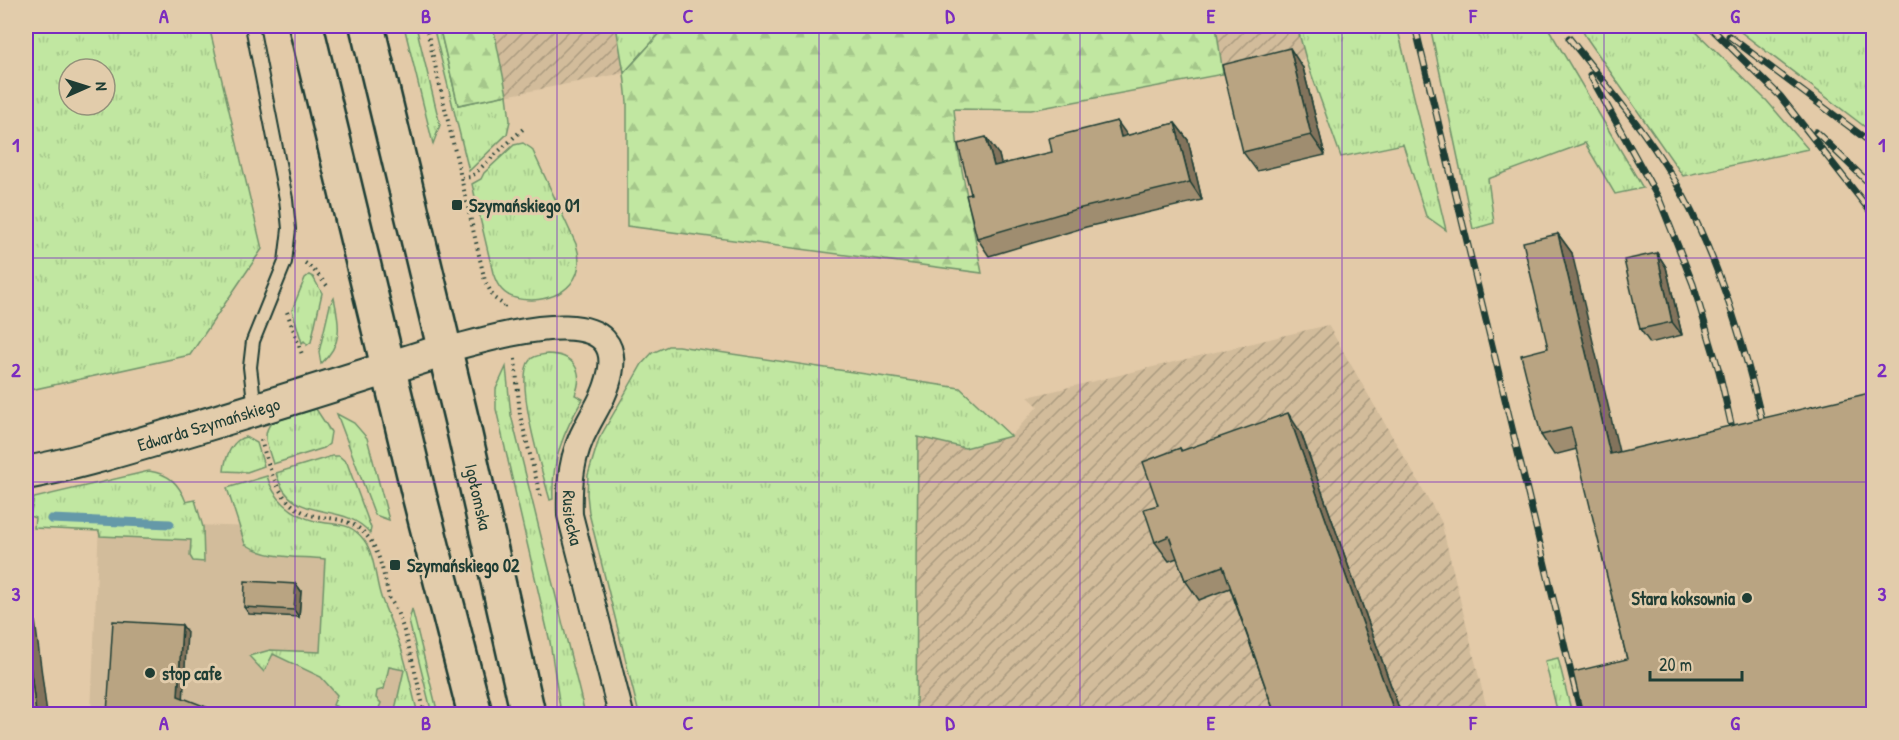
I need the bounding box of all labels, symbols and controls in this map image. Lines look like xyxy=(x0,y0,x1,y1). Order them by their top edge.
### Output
text: A xyxy=(159,2,169,29)
text: B xyxy=(421,2,431,29)
text: C xyxy=(683,2,694,29)
text: D xyxy=(945,2,955,29)
text: E xyxy=(1207,2,1216,29)
text: F xyxy=(1468,2,1478,29)
text: G xyxy=(1730,2,1740,29)
north arrow xyxy=(57,57,117,117)
text: N xyxy=(91,81,113,92)
text: 1 xyxy=(12,131,20,158)
text: 1 xyxy=(1878,131,1886,158)
place label: Szymańskiego 01 xyxy=(469,193,580,219)
marker: Szymańskiego 01 xyxy=(450,198,464,212)
text: 2 xyxy=(11,356,21,383)
text: 2 xyxy=(1877,356,1887,383)
street label: Edwarda Szymańskiego xyxy=(134,390,283,457)
street label: Igołomska xyxy=(459,461,499,532)
street label: Rusiecka xyxy=(557,490,590,548)
place label: Szymańskiego 02 xyxy=(407,553,520,579)
marker: Szymańskiego 02 xyxy=(388,558,402,572)
text: 3 xyxy=(12,580,21,607)
text: 3 xyxy=(1878,580,1887,607)
place label: Stara koksownia xyxy=(1631,586,1736,611)
marker: Stara koksownia xyxy=(1740,591,1754,605)
scale bar xyxy=(1650,644,1742,682)
text: 20 m xyxy=(1659,652,1692,677)
place label: stop cafe xyxy=(162,661,223,687)
marker: stop cafe xyxy=(143,666,157,680)
text: A xyxy=(159,709,169,736)
text: B xyxy=(421,709,431,736)
text: C xyxy=(683,709,694,736)
text: D xyxy=(945,709,955,736)
text: E xyxy=(1207,709,1216,736)
text: F xyxy=(1468,709,1478,736)
text: G xyxy=(1730,709,1740,736)

